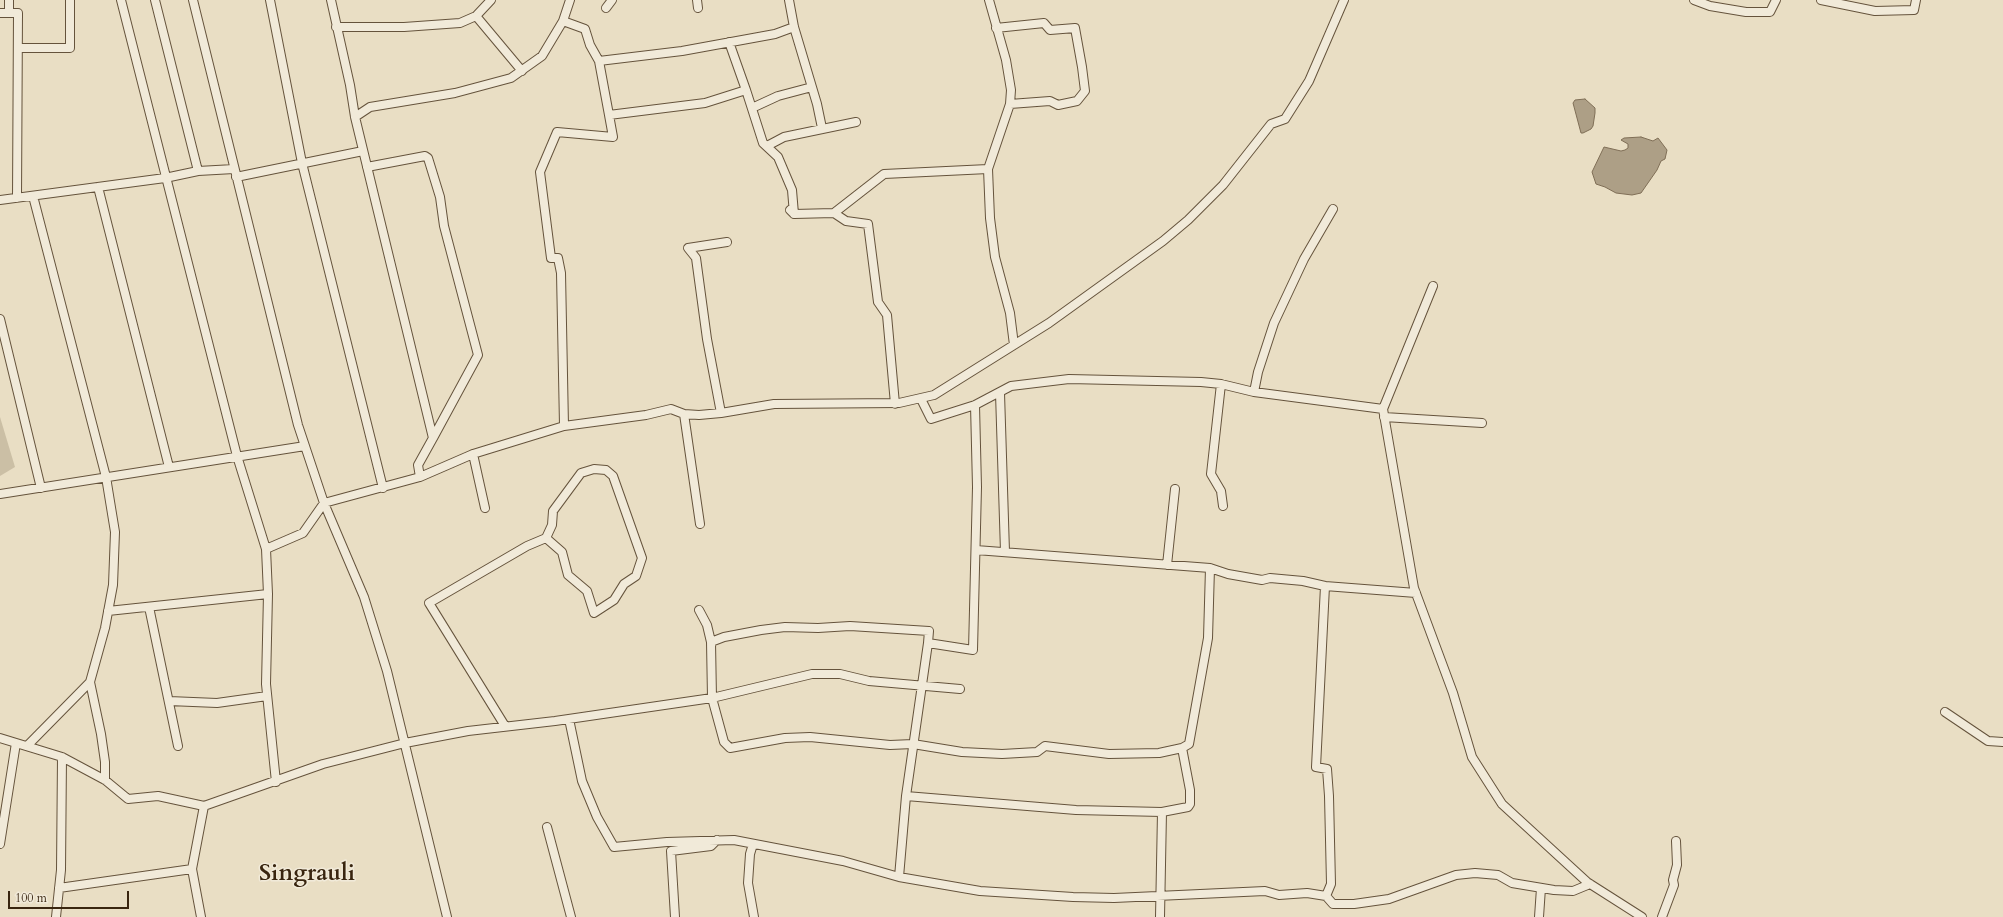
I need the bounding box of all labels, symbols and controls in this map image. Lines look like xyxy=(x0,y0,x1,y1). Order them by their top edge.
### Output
district label: Singrauli xyxy=(259,861,355,889)
scale bar xyxy=(10,883,131,909)
text: 100 m xyxy=(15,890,47,906)

